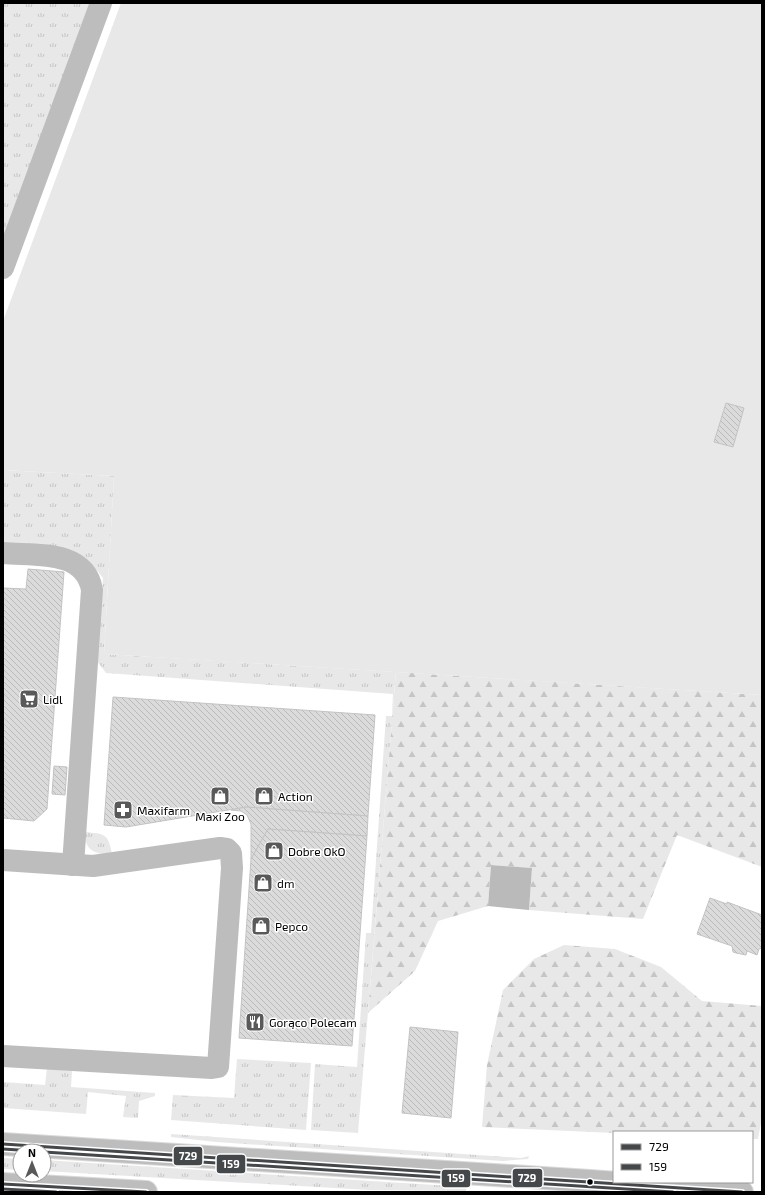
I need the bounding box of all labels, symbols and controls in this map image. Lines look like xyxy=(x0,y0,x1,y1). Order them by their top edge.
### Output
supermarket icon: Lidl xyxy=(18,688,40,710)
place label: Lidl xyxy=(43,692,63,706)
shop icon: Maxi Zoo xyxy=(209,785,231,807)
shop icon: Action xyxy=(253,785,275,807)
place label: Action xyxy=(278,789,313,803)
pharmacy icon: Maxifarm xyxy=(112,799,134,821)
place label: Maxifarm xyxy=(137,803,190,817)
place label: Maxi Zoo xyxy=(195,809,245,823)
shop icon: Dobre OkO xyxy=(263,840,285,862)
place label: Dobre OkO xyxy=(288,844,346,858)
shop icon: dm xyxy=(252,872,274,894)
place label: dm xyxy=(277,876,294,890)
shop icon: Pepco xyxy=(250,915,272,937)
place label: Pepco xyxy=(275,919,308,933)
restaurant icon: Gorąco Polecam xyxy=(244,1011,266,1033)
place label: Gorąco Polecam xyxy=(269,1015,357,1029)
legend xyxy=(613,1131,753,1183)
text: 729 xyxy=(649,1139,669,1153)
north arrow xyxy=(12,1143,52,1183)
text: N xyxy=(28,1146,36,1159)
line badge: 729 xyxy=(173,1146,203,1166)
text: 729 xyxy=(179,1149,197,1162)
line badge: 159 xyxy=(216,1154,246,1174)
text: 159 xyxy=(222,1157,240,1170)
text: 159 xyxy=(649,1159,667,1173)
line badge: 729 xyxy=(512,1168,543,1188)
line badge: 159 xyxy=(441,1169,471,1188)
text: 159 xyxy=(447,1171,465,1184)
text: 729 xyxy=(518,1171,536,1184)
unlabelled marker xyxy=(585,1177,595,1187)

